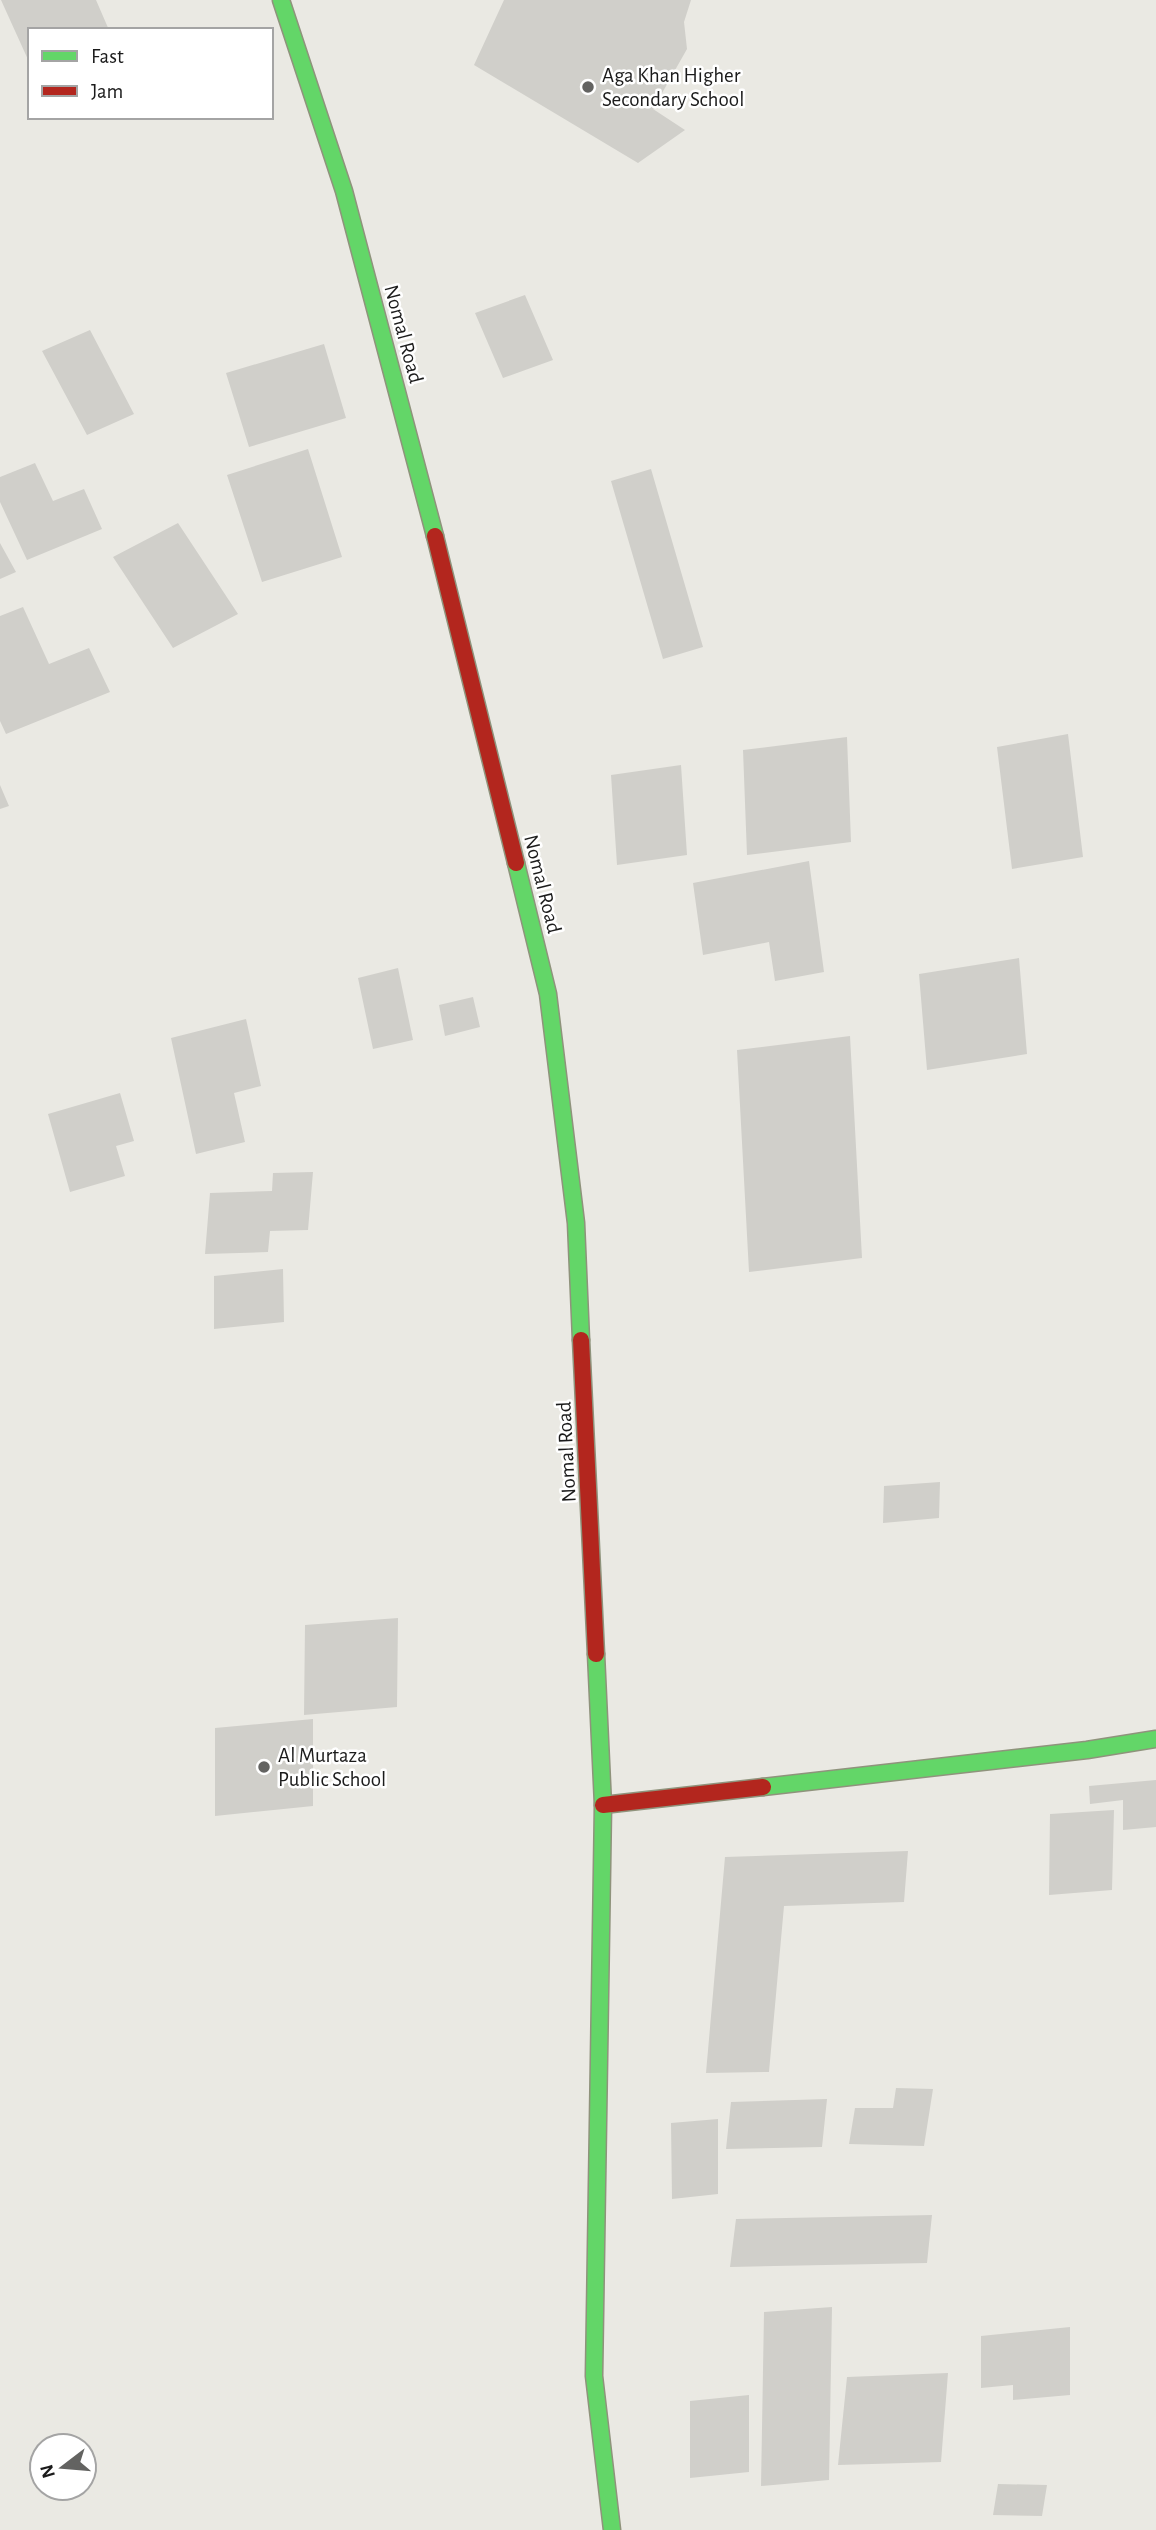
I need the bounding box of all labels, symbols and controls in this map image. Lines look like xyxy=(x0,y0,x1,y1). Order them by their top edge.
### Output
legend xyxy=(28,28,273,119)
text: Fast xyxy=(91,46,124,67)
place label: Aga Khan Higher Secondary School xyxy=(602,65,744,110)
marker: Aga Khan Higher Secondary School xyxy=(580,79,596,95)
text: Jam xyxy=(91,81,123,102)
street label: Nomal Road xyxy=(380,283,427,386)
street label: Nomal Road xyxy=(520,833,565,936)
street label: Nomal Road xyxy=(553,1401,580,1503)
place label: Al Murtaza Public School xyxy=(278,1745,386,1790)
marker: Al Murtaza Public School xyxy=(256,1759,272,1775)
north arrow xyxy=(28,2432,98,2502)
text: N xyxy=(37,2462,59,2480)

